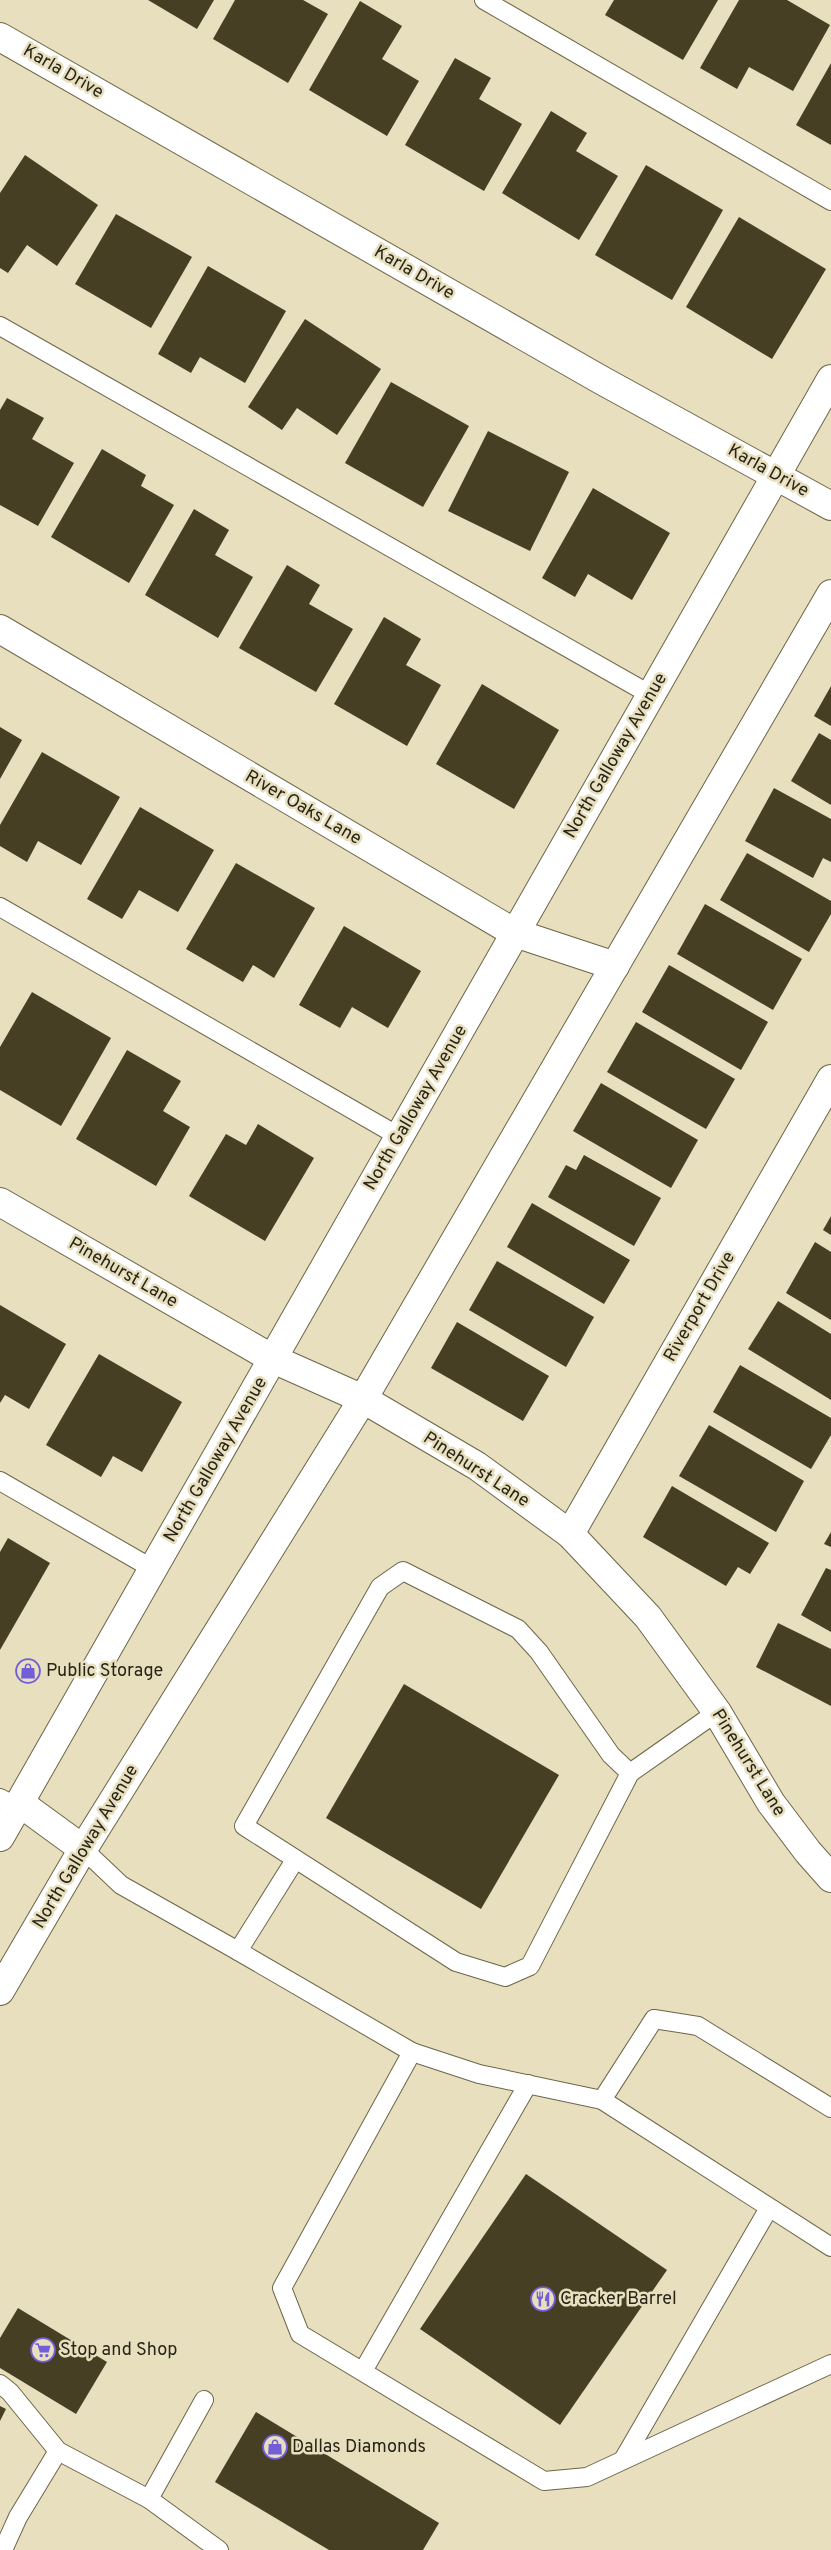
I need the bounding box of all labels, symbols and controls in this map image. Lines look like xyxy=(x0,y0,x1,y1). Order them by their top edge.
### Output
street label: Karla Drive xyxy=(19,40,107,104)
street label: Karla Drive xyxy=(370,241,458,305)
street label: Karla Drive xyxy=(723,439,813,503)
street label: North Galloway Avenue xyxy=(559,669,673,843)
street label: River Oaks Lane xyxy=(241,765,365,851)
street label: North Galloway Avenue xyxy=(359,1021,473,1195)
street label: Pinehurst Lane xyxy=(64,1232,182,1314)
street label: Riverport Drive xyxy=(659,1248,741,1366)
street label: North Galloway Avenue xyxy=(159,1373,273,1547)
street label: Pinehurst Lane xyxy=(418,1427,534,1513)
shop icon: Public Storage xyxy=(15,1658,41,1684)
place label: Public Storage xyxy=(46,1660,163,1683)
street label: Pinehurst Lane xyxy=(706,1705,790,1821)
street label: North Galloway Avenue xyxy=(28,1761,144,1933)
restaurant icon: Cracker Barrel xyxy=(530,2286,556,2312)
place label: Cracker Barrel xyxy=(560,2288,677,2311)
supermarket icon: Stop and Shop xyxy=(30,2337,56,2363)
place label: Stop and Shop xyxy=(60,2339,177,2362)
shop icon: Dallas Diamonds xyxy=(262,2434,288,2460)
place label: Dallas Diamonds xyxy=(292,2436,426,2459)

